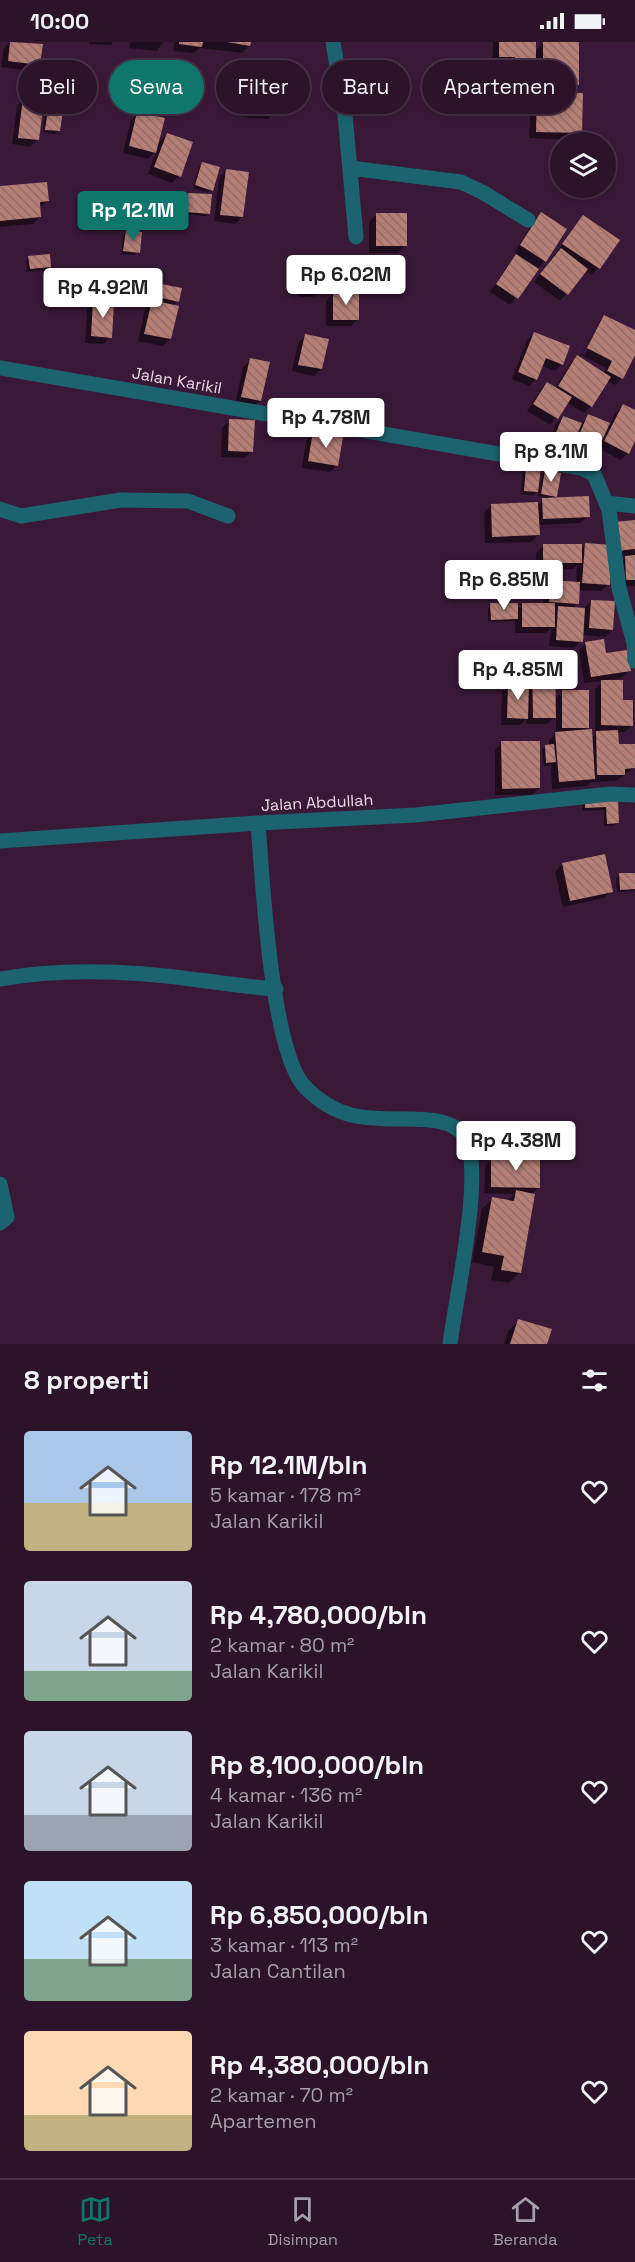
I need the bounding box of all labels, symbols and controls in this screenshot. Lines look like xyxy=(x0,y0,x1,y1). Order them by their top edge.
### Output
text: 10:00 xyxy=(30,7,89,35)
chip: Beli xyxy=(18,60,97,114)
chip: Sewa xyxy=(109,60,204,114)
chip: Filter xyxy=(216,60,310,114)
chip: Baru xyxy=(322,60,410,114)
chip: Apartemen xyxy=(422,60,576,114)
map controls xyxy=(550,132,616,198)
button: layers xyxy=(550,132,616,198)
pin: Rp 12.1M xyxy=(71,191,195,242)
text: Rp 12.1M xyxy=(92,197,175,223)
pin: Rp 6.02M xyxy=(284,255,408,306)
text: Rp 6.02M xyxy=(301,261,392,287)
pin: Rp 4.92M xyxy=(41,268,165,319)
text: Rp 4.92M xyxy=(58,274,149,300)
street label: Jalan Karikil xyxy=(130,362,223,399)
pin: Rp 4.78M xyxy=(264,398,388,449)
text: Rp 4.78M xyxy=(281,404,371,430)
pin: Rp 8.1M xyxy=(496,432,606,483)
text: Rp 8.1M xyxy=(514,438,588,464)
pin: Rp 6.85M xyxy=(442,560,566,611)
text: Rp 6.85M xyxy=(459,566,549,592)
pin: Rp 4.85M xyxy=(456,650,580,701)
text: Rp 4.85M xyxy=(473,656,563,682)
street label: Jalan Abdullah xyxy=(260,789,374,816)
pin: Rp 4.38M xyxy=(454,1121,578,1172)
text: Rp 4.38M xyxy=(471,1127,561,1153)
text: 8 properti xyxy=(24,1363,149,1397)
icon: filters xyxy=(578,1364,611,1397)
text: Rp 12.1M/bln xyxy=(210,1448,368,1482)
icon: home xyxy=(72,1455,144,1527)
icon: heart xyxy=(578,1475,611,1508)
text: 5 kamar · 178 m² xyxy=(210,1482,361,1508)
text: Jalan Karikil xyxy=(210,1508,323,1534)
text: Rp 4,780,000/bln xyxy=(210,1598,427,1632)
icon: home xyxy=(72,1605,144,1677)
icon: heart xyxy=(578,1625,611,1658)
text: 2 kamar · 80 m² xyxy=(210,1632,354,1658)
text: Jalan Karikil xyxy=(210,1658,323,1684)
text: Rp 8,100,000/bln xyxy=(210,1748,424,1782)
icon: home xyxy=(72,1755,144,1827)
icon: heart xyxy=(578,1775,611,1808)
text: 4 kamar · 136 m² xyxy=(210,1782,362,1808)
text: Jalan Karikil xyxy=(210,1808,323,1834)
text: Rp 6,850,000/bln xyxy=(210,1898,429,1932)
icon: home xyxy=(72,1905,144,1977)
icon: heart xyxy=(578,1925,611,1958)
text: 3 kamar · 113 m² xyxy=(210,1932,358,1958)
text: Jalan Cantilan xyxy=(210,1958,346,1984)
text: Rp 4,380,000/bln xyxy=(210,2048,429,2082)
icon: home xyxy=(72,2055,144,2127)
icon: heart xyxy=(578,2075,611,2108)
text: 2 kamar · 70 m² xyxy=(210,2082,353,2108)
text: Apartemen xyxy=(210,2108,317,2134)
tab: Peta xyxy=(78,2193,113,2250)
tab: Disimpan xyxy=(268,2193,338,2250)
tab: Beranda xyxy=(493,2193,557,2250)

